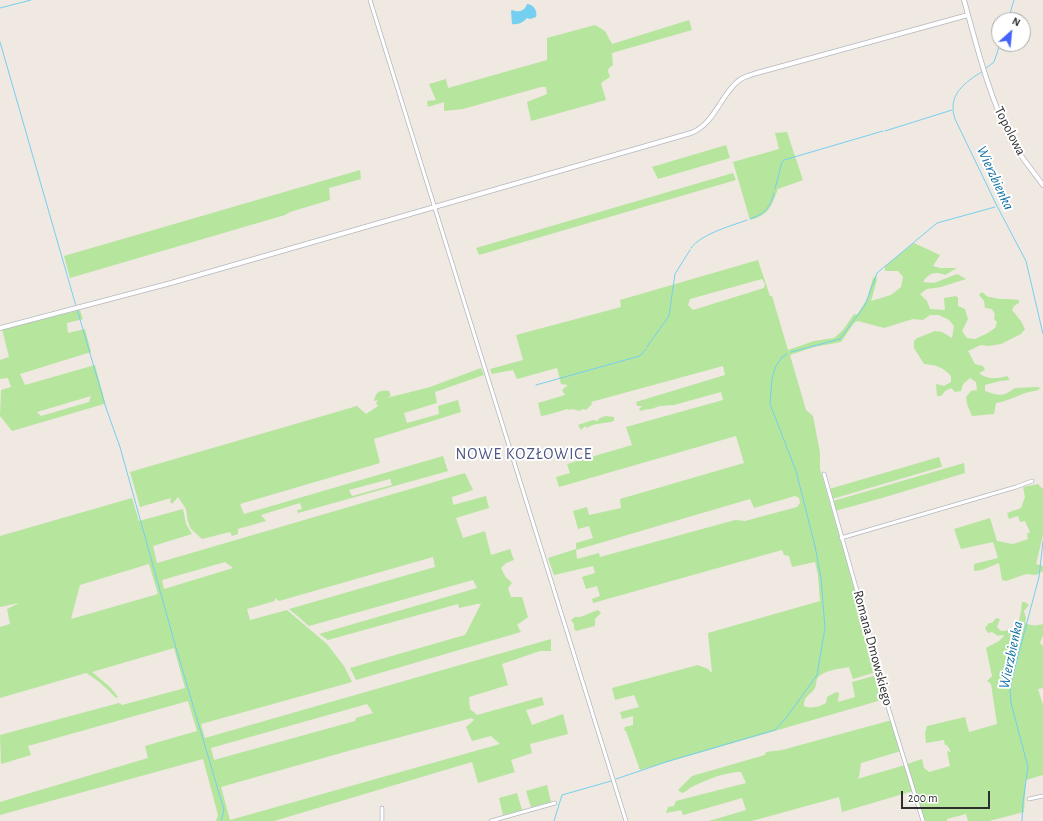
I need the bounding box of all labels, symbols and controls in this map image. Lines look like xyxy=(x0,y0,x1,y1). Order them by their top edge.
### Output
north arrow xyxy=(991,12,1031,52)
text: N xyxy=(1010,15,1022,28)
street label: Topolowa xyxy=(991,104,1029,158)
water label: Wierzbienka xyxy=(972,143,1018,213)
district label: NOWE KOZŁOWICE xyxy=(456,444,592,464)
street label: Romana Dmowskiego xyxy=(850,588,896,708)
water label: Wierzbienka xyxy=(995,620,1027,690)
scale bar xyxy=(903,783,992,809)
text: 200 m xyxy=(908,792,938,804)

